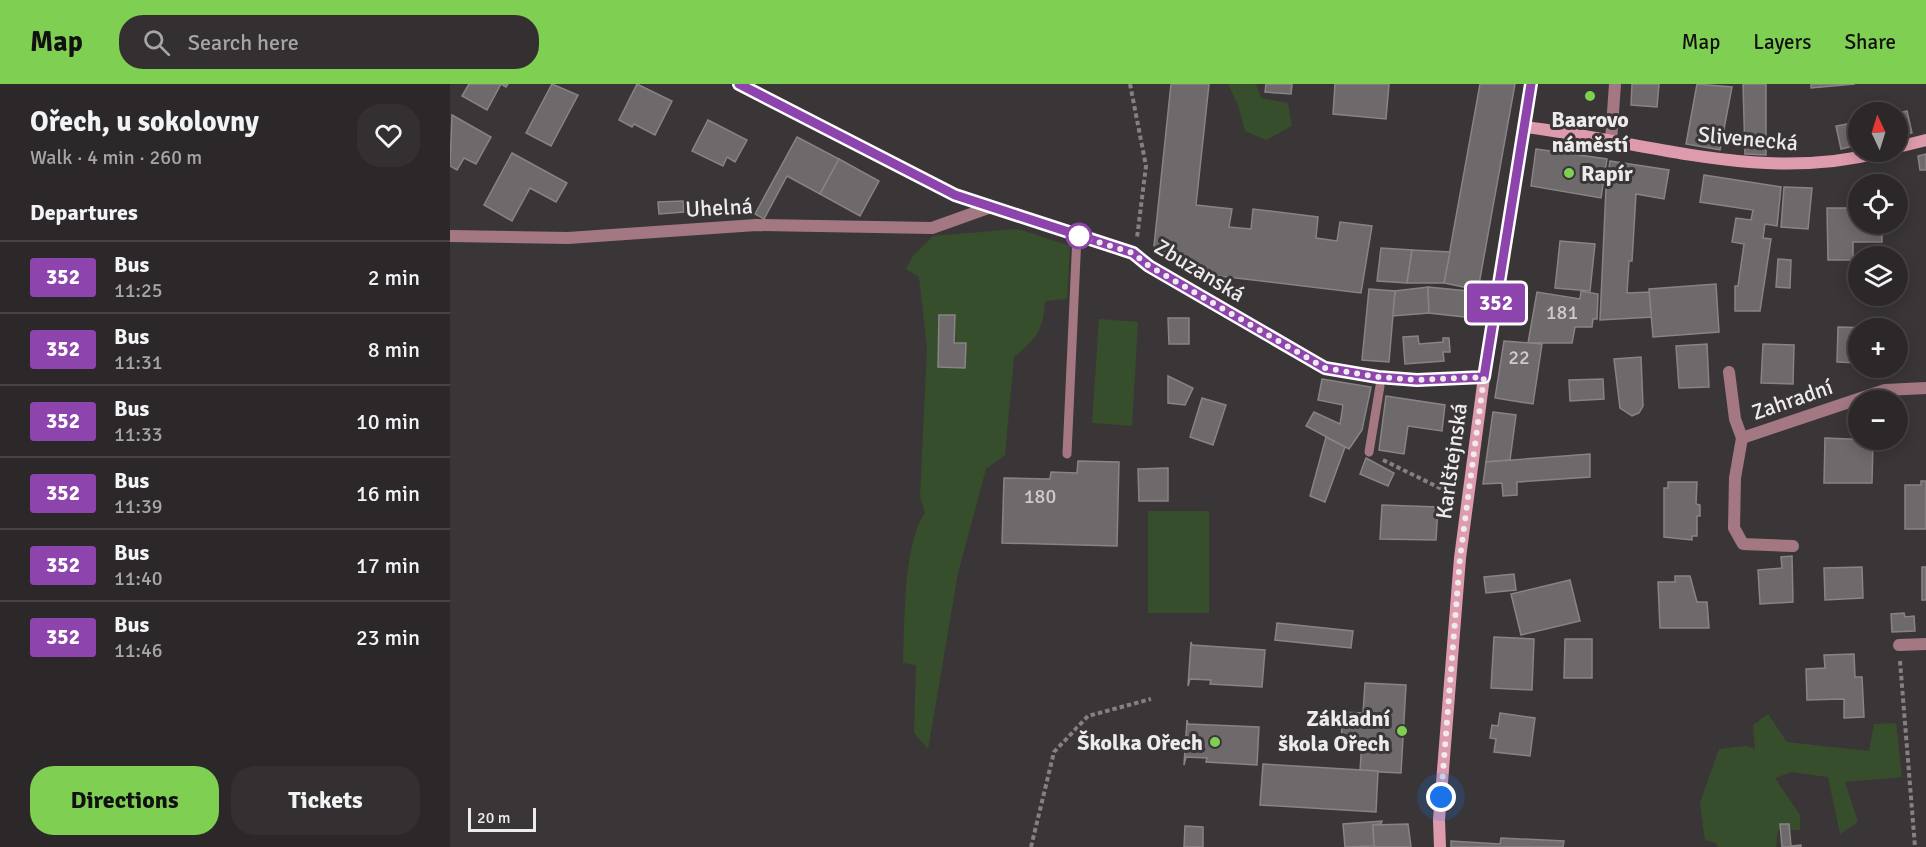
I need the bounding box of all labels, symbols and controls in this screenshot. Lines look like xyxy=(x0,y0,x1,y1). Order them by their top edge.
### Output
search box xyxy=(119,15,539,69)
text: Map xyxy=(30,25,83,59)
icon: search xyxy=(140,26,173,59)
text: Search here xyxy=(188,29,299,56)
text: Map xyxy=(1682,29,1720,55)
text: Layers xyxy=(1753,29,1811,55)
text: Share xyxy=(1844,29,1896,55)
marker: Baarovo náměstí xyxy=(1583,89,1597,103)
north arrow xyxy=(1848,102,1908,162)
map controls xyxy=(1848,102,1908,450)
button: heart xyxy=(357,104,420,167)
text: Ořech, u sokolovny xyxy=(30,105,259,139)
place label: Baarovo náměstí xyxy=(1551,106,1629,158)
street label: Slivenecká xyxy=(1697,121,1799,156)
text: Walk · 4 min · 260 m xyxy=(30,145,202,170)
place label: Rapír xyxy=(1581,160,1633,187)
marker: Rapír xyxy=(1562,166,1576,180)
button: locate xyxy=(1848,174,1908,234)
street label: Uhelná xyxy=(685,192,753,223)
text: Departures xyxy=(30,199,138,226)
unlabelled marker xyxy=(1066,223,1092,249)
street label: Zbuzanská xyxy=(1150,233,1250,308)
button: layers xyxy=(1848,246,1908,306)
text: Bus xyxy=(114,251,149,278)
text: 352 xyxy=(46,264,80,290)
text: 2 min xyxy=(368,264,420,291)
text: 11:25 xyxy=(114,278,163,303)
line badge: 352 xyxy=(1462,284,1530,322)
text: 352 xyxy=(1479,290,1513,316)
house number: 181 xyxy=(1546,300,1578,325)
button: + xyxy=(1848,318,1908,378)
text: Bus xyxy=(114,323,149,350)
text: 352 xyxy=(46,336,80,362)
text: 8 min xyxy=(368,336,420,363)
house number: 22 xyxy=(1508,345,1530,370)
text: 11:31 xyxy=(114,350,163,375)
street label: Zahradní xyxy=(1748,373,1836,426)
button: − xyxy=(1848,390,1908,450)
text: Bus xyxy=(114,395,149,422)
street label: Karlštejnská xyxy=(1430,401,1473,521)
text: 352 xyxy=(46,408,80,434)
text: 10 min xyxy=(356,408,420,435)
text: 11:33 xyxy=(114,422,163,447)
text: Bus xyxy=(114,467,149,494)
text: 352 xyxy=(46,480,80,506)
text: 16 min xyxy=(356,480,420,507)
house number: 180 xyxy=(1024,484,1056,509)
text: 11:39 xyxy=(114,494,163,519)
text: Bus xyxy=(114,539,149,566)
text: 352 xyxy=(46,552,80,578)
text: 17 min xyxy=(356,552,420,579)
text: 11:40 xyxy=(114,566,163,591)
text: Bus xyxy=(114,611,149,638)
text: 352 xyxy=(46,624,80,650)
text: 23 min xyxy=(356,624,420,651)
text: 11:46 xyxy=(114,638,163,663)
place label: Základní škola Ořech xyxy=(1278,705,1390,757)
marker: Základní škola Ořech xyxy=(1395,724,1409,738)
place label: Školka Ořech xyxy=(1077,729,1203,756)
marker: Školka Ořech xyxy=(1208,735,1222,749)
button: Directions xyxy=(30,766,219,835)
button: Tickets xyxy=(231,766,420,835)
your location xyxy=(1426,782,1456,812)
scale bar xyxy=(468,805,536,832)
text: 20 m xyxy=(477,808,511,828)

